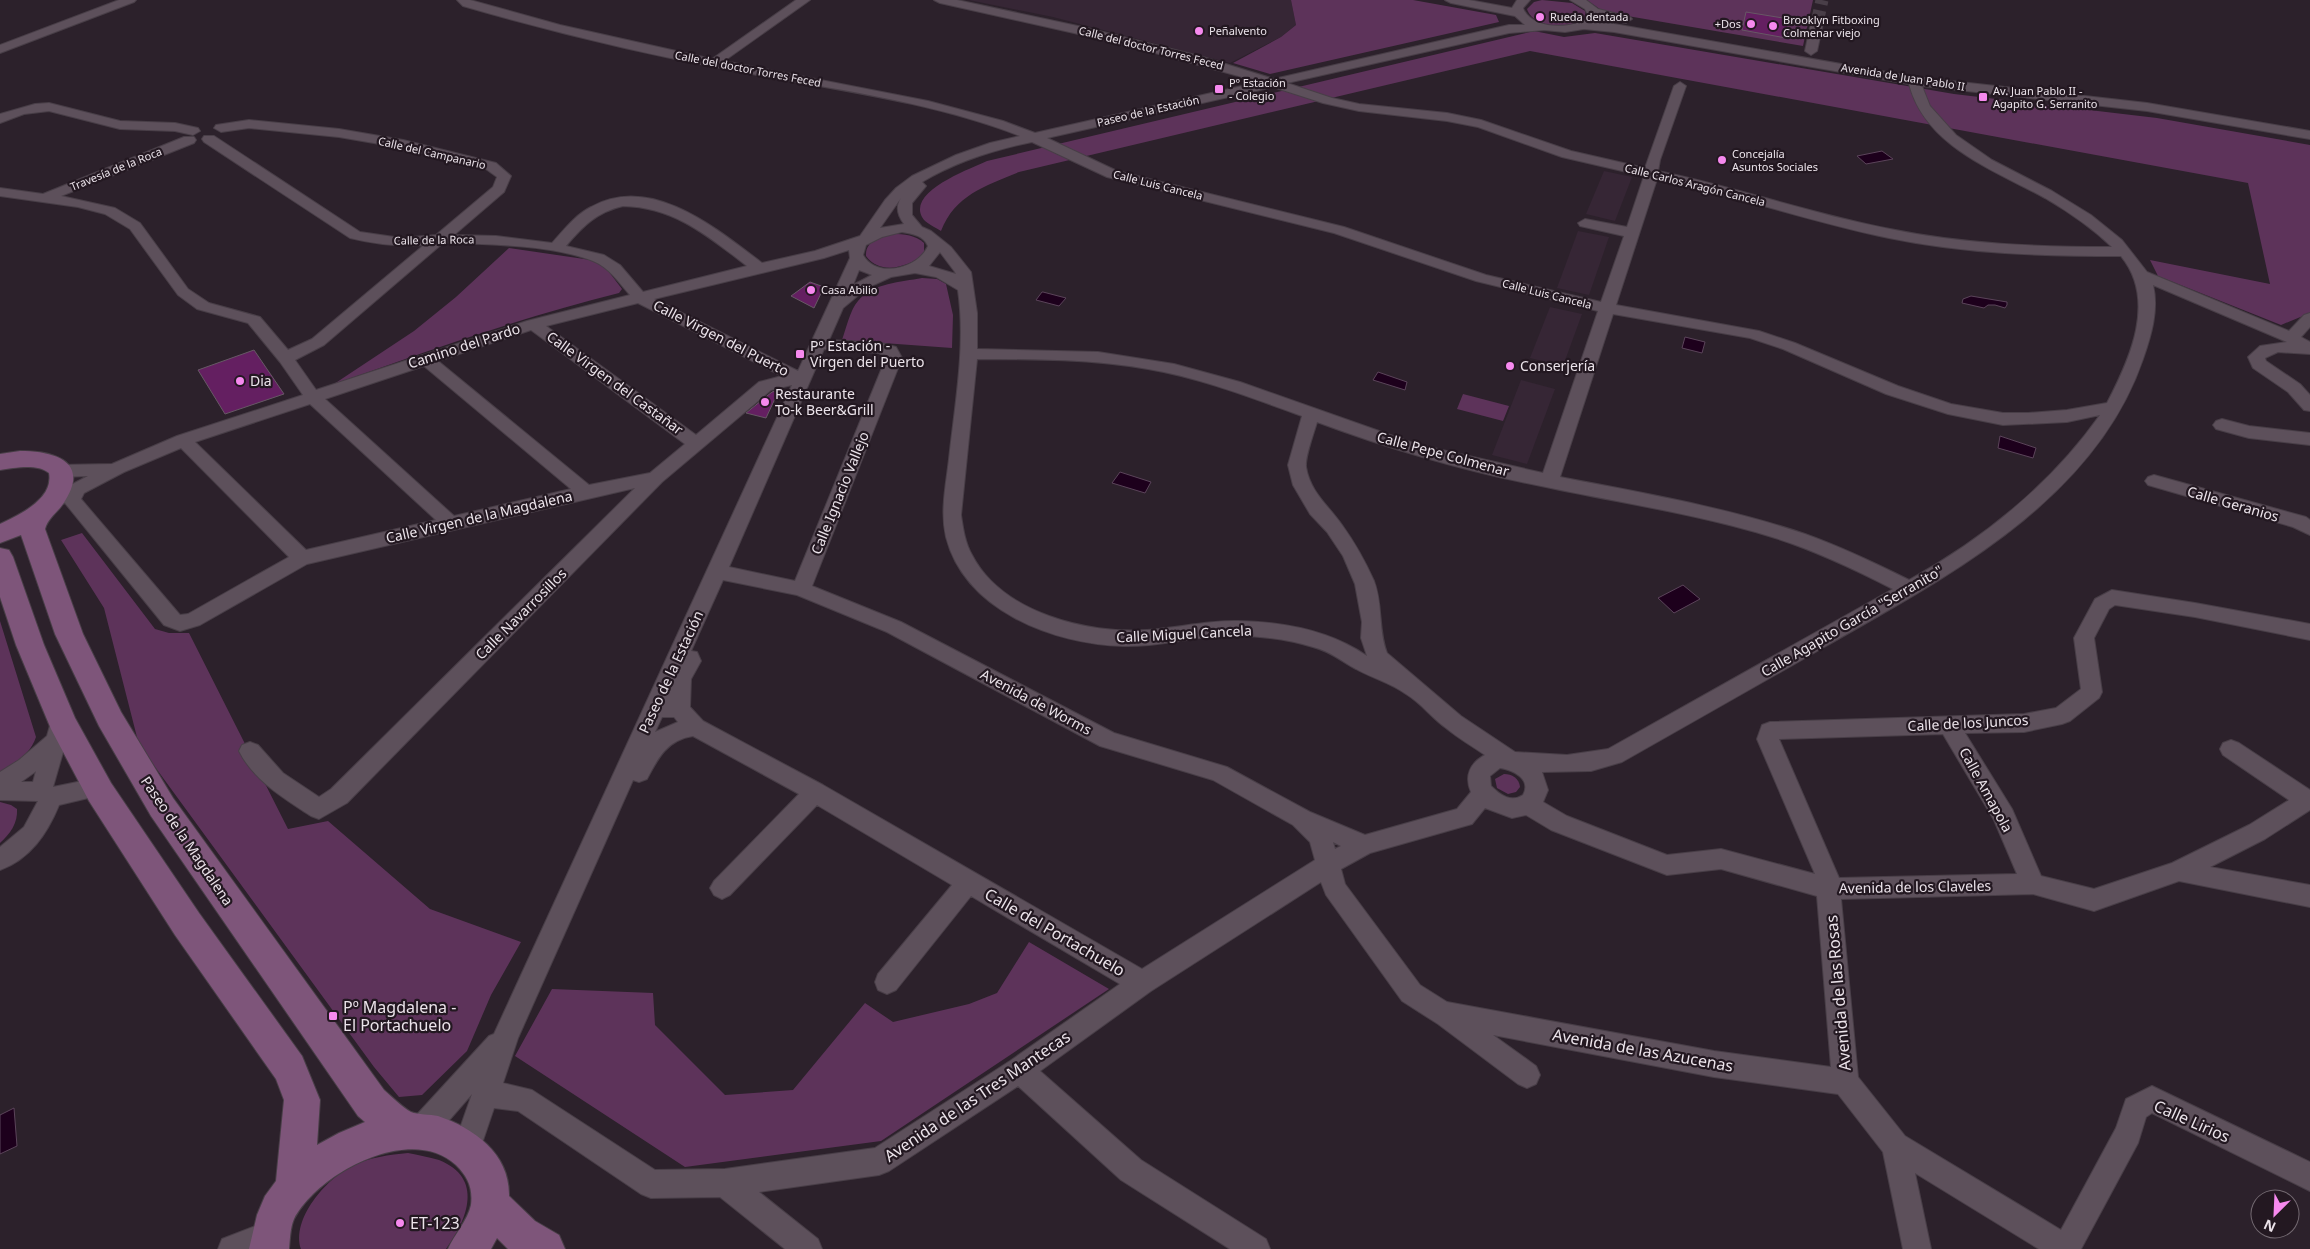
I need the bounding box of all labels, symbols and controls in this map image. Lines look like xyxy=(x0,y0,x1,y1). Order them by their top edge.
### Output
place label: Rueda dentada xyxy=(1550,9,1629,24)
marker: Rueda dentada xyxy=(1534,11,1546,23)
place label: Brooklyn Fitboxing Colmenar viejo xyxy=(1783,12,1880,40)
place label: +Dos xyxy=(1715,16,1741,31)
marker: +Dos xyxy=(1745,18,1757,30)
marker: Brooklyn Fitboxing Colmenar viejo xyxy=(1767,20,1779,32)
street label: Calle del doctor Torres Feced xyxy=(1077,22,1225,73)
place label: Peñalvento xyxy=(1209,23,1267,38)
marker: Peñalvento xyxy=(1193,25,1205,37)
street label: Calle del doctor Torres Feced xyxy=(674,47,822,90)
street label: Avenida de Juan Pablo II xyxy=(1840,59,1966,94)
place label: Pº Estación - Colegio xyxy=(1229,75,1286,103)
marker: Pº Estación - Colegio xyxy=(1213,83,1225,95)
place label: Av. Juan Pablo II - Agapito G. Serranito xyxy=(1993,83,2098,111)
street label: Paseo de la Estación xyxy=(1095,91,1201,130)
marker: Av. Juan Pablo II - Agapito G. Serranito xyxy=(1977,91,1989,103)
street label: Calle del Campanario xyxy=(377,133,488,172)
street label: Travesía de la Roca xyxy=(68,143,164,194)
place label: Concejalía Asuntos Sociales xyxy=(1732,146,1818,174)
marker: Concejalía Asuntos Sociales xyxy=(1716,154,1728,166)
street label: Calle Carlos Aragón Cancela xyxy=(1623,160,1767,209)
street label: Calle Luis Cancela xyxy=(1112,166,1204,203)
street label: Calle de la Roca xyxy=(394,231,474,248)
street label: Calle Luis Cancela xyxy=(1501,275,1593,312)
place label: Casa Abilio xyxy=(821,282,878,297)
marker: Casa Abilio xyxy=(805,284,817,296)
street label: Calle Virgen del Puerto xyxy=(650,295,792,380)
street label: Camino del Pardo xyxy=(405,318,522,373)
street label: Calle Virgen del Castañar xyxy=(543,327,688,439)
place label: Pº Estación - Virgen del Puerto xyxy=(810,336,925,371)
marker: Pº Estación - Virgen del Puerto xyxy=(794,348,806,360)
place label: Conserjería xyxy=(1520,356,1595,375)
marker: Conserjería xyxy=(1504,360,1516,372)
place label: Dia xyxy=(250,371,272,390)
marker: Dia xyxy=(234,375,246,387)
place label: Restaurante To-k Beer&Grill xyxy=(775,384,874,419)
marker: Restaurante To-k Beer&Grill xyxy=(759,396,771,408)
street label: Calle Pepe Colmenar xyxy=(1375,427,1512,480)
street label: Calle Ignacio Vallejo xyxy=(806,429,873,557)
street label: Calle Geranios xyxy=(2185,481,2281,526)
street label: Calle Virgen de la Magdalena xyxy=(384,486,574,547)
street label: Calle Agapito García "Serranito" xyxy=(1757,560,1946,681)
street label: Calle Navarrosillos xyxy=(471,564,570,663)
street label: Paseo de la Estación xyxy=(634,607,707,736)
street label: Calle Miguel Cancela xyxy=(1116,620,1252,647)
street label: Avenida de Worms xyxy=(977,664,1095,739)
street label: Calle de los Juncos xyxy=(1907,710,2029,735)
street label: Calle Amapola xyxy=(1955,744,2018,835)
street label: Paseo de la Magdalena xyxy=(137,772,238,909)
street label: Avenida de los Claveles xyxy=(1839,876,1992,897)
street label: Calle del Portachuelo xyxy=(981,883,1129,981)
street label: Avenida de las Rosas xyxy=(1820,914,1856,1072)
place label: Pº Magdalena - El Portachuelo xyxy=(343,996,456,1036)
marker: Pº Magdalena - El Portachuelo xyxy=(327,1010,339,1022)
street label: Avenida de las Azucenas xyxy=(1551,1023,1735,1077)
street label: Avenida de las Tres Mantecas xyxy=(880,1025,1074,1167)
street label: Calle Lirios xyxy=(2150,1094,2234,1148)
north arrow xyxy=(2250,1189,2300,1239)
place label: ET-123 xyxy=(410,1212,460,1234)
text: N xyxy=(2260,1215,2279,1237)
marker: ET-123 xyxy=(394,1217,406,1229)

